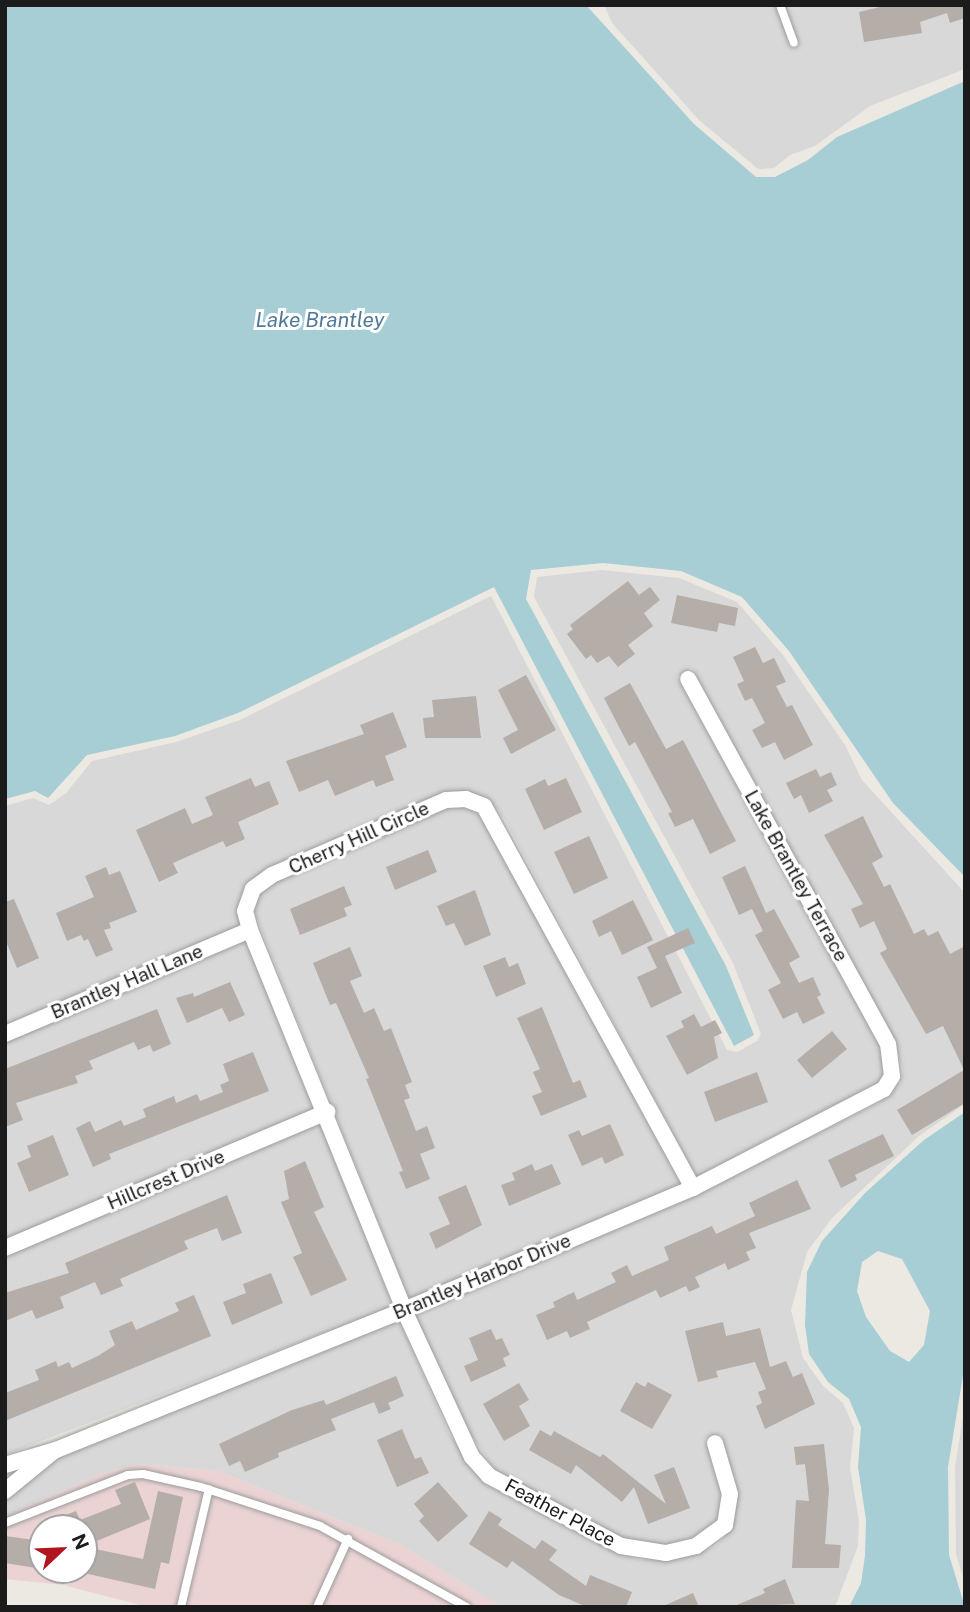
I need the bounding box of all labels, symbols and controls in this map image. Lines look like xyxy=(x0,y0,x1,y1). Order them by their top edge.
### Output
water label: Lake Brantley xyxy=(255,307,385,333)
street label: Lake Brantley Terrace xyxy=(739,786,853,966)
street label: Cherry Hill Circle xyxy=(285,797,433,879)
street label: Brantley Hall Lane xyxy=(48,940,206,1024)
street label: Hillcrest Drive xyxy=(104,1145,228,1215)
street label: Brantley Harbor Drive xyxy=(390,1229,574,1325)
street label: Feather Place xyxy=(501,1474,619,1552)
north arrow xyxy=(28,1514,98,1584)
text: N xyxy=(67,1530,94,1553)

